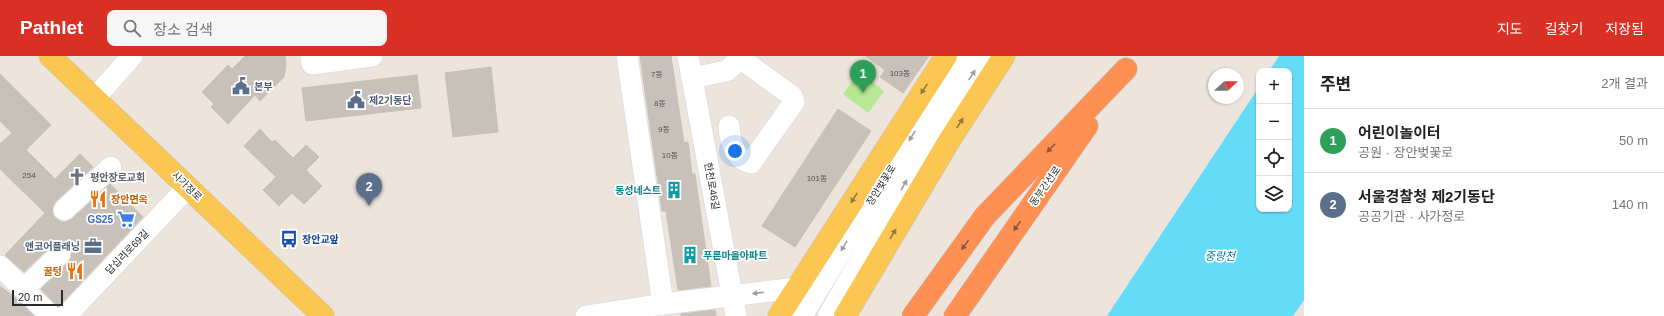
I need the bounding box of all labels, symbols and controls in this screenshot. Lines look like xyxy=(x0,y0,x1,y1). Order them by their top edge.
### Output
search box xyxy=(107,10,387,46)
text: Pathlet xyxy=(20,17,83,38)
icon: search xyxy=(121,17,143,39)
text: 장소 검색 xyxy=(153,21,213,38)
text: 지도 xyxy=(1497,21,1523,37)
text: 길찾기 xyxy=(1545,21,1583,37)
text: 저장됨 xyxy=(1605,21,1644,37)
pin: 1 xyxy=(850,60,876,93)
north arrow xyxy=(1208,68,1244,104)
map controls xyxy=(1256,68,1292,212)
button: + xyxy=(1256,68,1292,104)
house number: 103동 xyxy=(890,69,910,78)
house number: 7동 xyxy=(651,70,663,79)
one-way arrow xyxy=(968,70,976,80)
text: 주변 xyxy=(1320,75,1351,94)
public building icon: 본부 xyxy=(231,76,251,96)
text: 2개 결과 xyxy=(1601,76,1648,91)
place label: 본부 xyxy=(254,81,272,92)
one-way arrow xyxy=(920,83,928,94)
public building icon: 제2기동단 xyxy=(346,90,366,110)
place label: 제2기동단 xyxy=(369,95,411,106)
house number: 8동 xyxy=(654,99,666,108)
button: − xyxy=(1256,104,1292,140)
one-way arrow xyxy=(957,117,964,129)
text: 어린이놀이터 xyxy=(1358,124,1441,141)
house number: 9동 xyxy=(658,125,670,134)
one-way arrow xyxy=(908,131,916,141)
text: 1 xyxy=(1329,133,1337,148)
text: 50 m xyxy=(1619,133,1648,148)
button: locate xyxy=(1256,140,1292,176)
your location xyxy=(725,141,745,161)
one-way arrow xyxy=(1046,143,1056,153)
text: 공원 · 장안벚꽃로 xyxy=(1358,145,1453,160)
house number: 10동 xyxy=(662,151,678,160)
street label: 한천로46길 xyxy=(702,161,722,211)
street label: 장안벚꽃로 xyxy=(864,163,898,207)
street label: 동부간선로 xyxy=(1027,164,1063,208)
church icon: 평안장로교회 xyxy=(67,167,87,187)
street label: 사가정로 xyxy=(170,169,204,203)
house number: 254 xyxy=(22,171,36,180)
place label: 평안장로교회 xyxy=(90,172,145,183)
pin: 2 xyxy=(356,173,382,206)
house number: 101동 xyxy=(807,174,827,183)
button: layers xyxy=(1256,176,1292,212)
building icon: 동성네스트 xyxy=(664,180,684,200)
one-way arrow xyxy=(900,180,907,191)
place label: 동성네스트 xyxy=(615,185,661,196)
text: 서울경찰청 제2기동단 xyxy=(1358,188,1495,205)
restaurant icon: 장안면옥 xyxy=(88,189,108,209)
one-way arrow xyxy=(850,193,858,203)
place label: 장안면옥 xyxy=(111,194,148,205)
text: 2 xyxy=(1329,197,1337,212)
text: 140 m xyxy=(1612,197,1648,212)
supermarket icon: GS25 xyxy=(116,209,136,229)
text: 공공기관 · 사가정로 xyxy=(1358,209,1465,224)
place label: GS25 xyxy=(87,214,113,225)
one-way arrow xyxy=(1013,221,1021,231)
street label: 답십리로69길 xyxy=(103,228,151,276)
one-way arrow xyxy=(890,228,897,240)
bus stop icon: 장안교앞 xyxy=(279,229,299,249)
place label: 장안교앞 xyxy=(302,234,339,245)
office icon: 앤코어플래닝 xyxy=(83,236,103,256)
one-way arrow xyxy=(840,240,847,252)
one-way arrow xyxy=(961,240,969,250)
place label: 앤코어플래닝 xyxy=(25,241,80,252)
building icon: 푸른마을아파트 xyxy=(680,245,700,265)
place label: 푸른마을아파트 xyxy=(703,250,767,261)
water label: 중랑천 xyxy=(1205,250,1237,262)
restaurant icon: 꿀텅 xyxy=(65,261,85,281)
place label: 꿀텅 xyxy=(44,266,62,277)
scale bar xyxy=(12,288,63,307)
one-way arrow xyxy=(751,290,764,296)
text: 20 m xyxy=(18,291,42,303)

